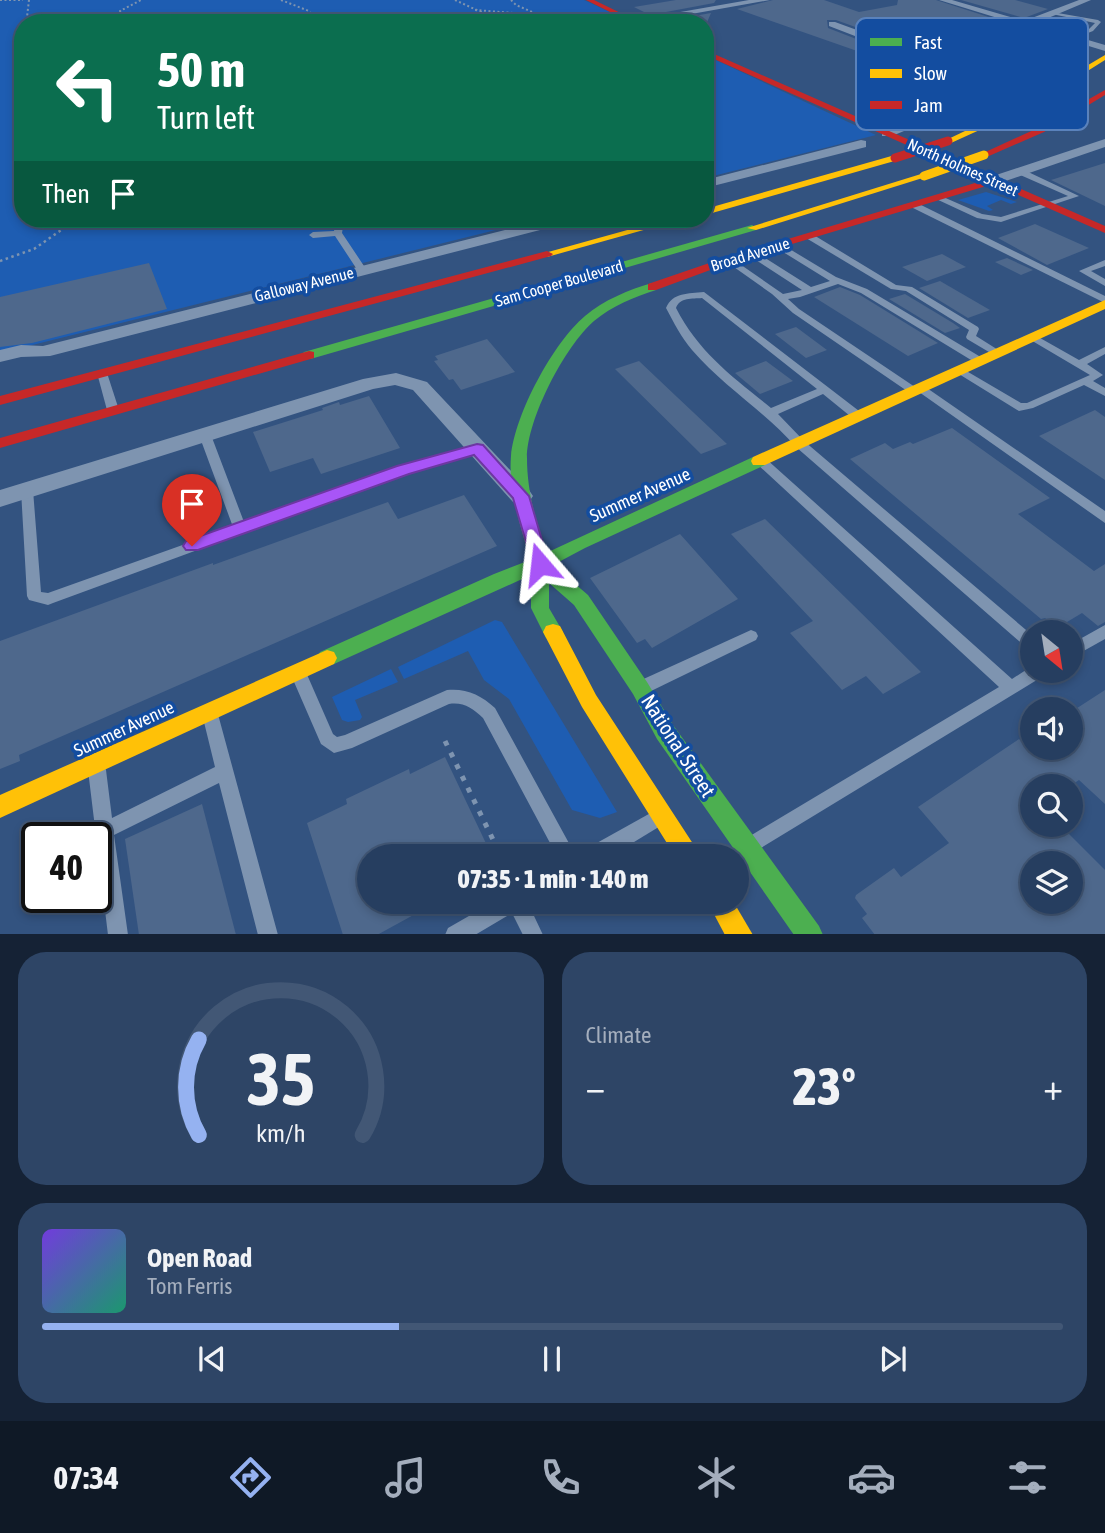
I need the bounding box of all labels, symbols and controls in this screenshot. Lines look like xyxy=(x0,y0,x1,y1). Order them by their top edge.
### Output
legend xyxy=(856,18,1088,130)
text: Fast xyxy=(914,31,942,53)
text: 50 m xyxy=(157,41,245,97)
icon: left xyxy=(42,42,133,133)
text: Slow xyxy=(914,62,948,84)
text: Jam xyxy=(914,94,943,116)
text: Turn left xyxy=(157,99,255,136)
street label: North Holmes Street xyxy=(905,135,1021,200)
icon: arrive xyxy=(104,175,142,213)
text: Then xyxy=(42,179,90,209)
street label: Broad Avenue xyxy=(708,234,792,274)
street label: Sam Cooper Boulevard xyxy=(493,256,625,311)
street label: Galloway Avenue xyxy=(253,263,356,306)
street label: Summer Avenue xyxy=(586,463,693,526)
pin xyxy=(162,474,222,546)
icon: arrive xyxy=(173,485,211,523)
position arrow xyxy=(503,527,577,601)
north arrow xyxy=(1020,620,1083,682)
map controls xyxy=(1020,620,1083,914)
street label: National Street xyxy=(637,690,721,801)
street label: Summer Avenue xyxy=(70,696,177,761)
button: sound xyxy=(1020,697,1083,760)
button: search xyxy=(1020,774,1083,837)
speed limit sign: 40 xyxy=(21,822,112,913)
button: layers xyxy=(1020,851,1083,914)
text: 07:35 · 1 min · 140 m xyxy=(458,864,648,894)
text: Climate xyxy=(586,1022,651,1048)
text: 35 xyxy=(247,1037,315,1120)
text: 23° xyxy=(793,1056,856,1116)
text: − xyxy=(586,1065,605,1108)
text: + xyxy=(1043,1065,1063,1108)
text: km/h xyxy=(256,1118,306,1146)
text: Open Road xyxy=(147,1243,252,1273)
text: Tom Ferris xyxy=(147,1273,232,1299)
icon: previous xyxy=(193,1340,231,1378)
icon: pause xyxy=(533,1340,571,1378)
icon: next xyxy=(874,1340,912,1378)
icon: directions xyxy=(226,1453,275,1502)
icon: music xyxy=(381,1453,430,1502)
icon: phone xyxy=(536,1453,585,1502)
icon: climate xyxy=(692,1453,741,1502)
icon: car xyxy=(847,1453,896,1502)
icon: filters xyxy=(1003,1453,1052,1502)
text: 07:34 xyxy=(53,1459,119,1496)

